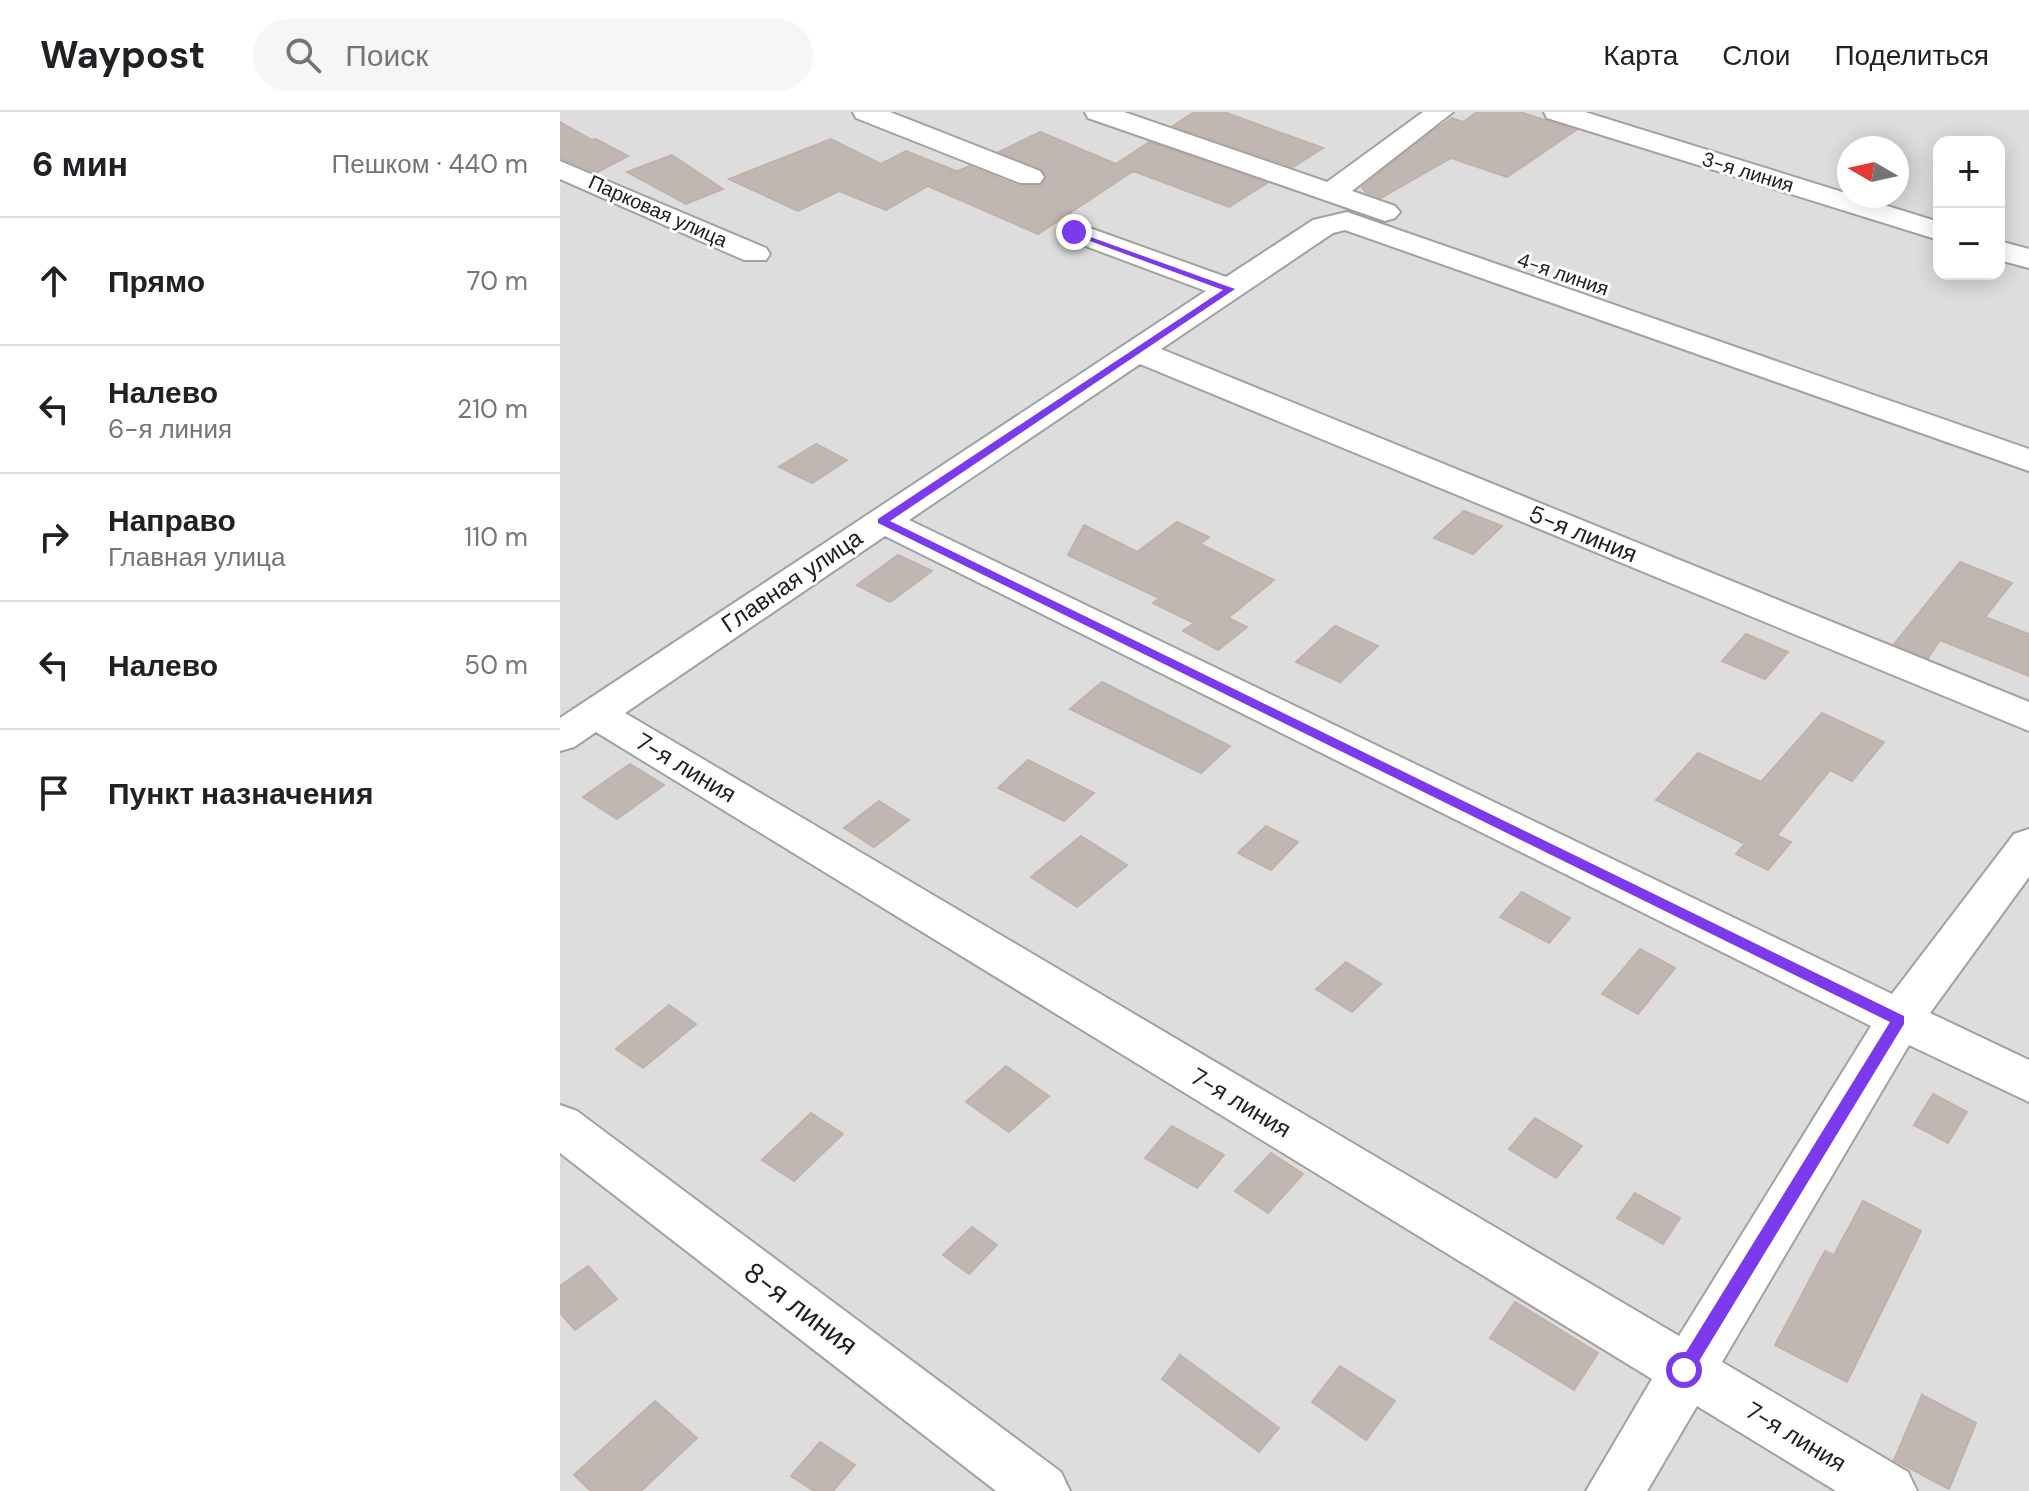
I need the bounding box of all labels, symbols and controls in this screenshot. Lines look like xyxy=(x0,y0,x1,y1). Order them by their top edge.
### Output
search box xyxy=(253,19,813,91)
text: Waypost xyxy=(40,30,205,80)
icon: search xyxy=(281,33,325,77)
text: Поиск xyxy=(345,36,428,75)
text: Карта xyxy=(1603,37,1678,74)
text: Слои xyxy=(1722,37,1790,74)
text: Поделиться xyxy=(1834,37,1989,74)
north arrow xyxy=(1837,136,1909,208)
map controls xyxy=(1933,136,2005,280)
button: + xyxy=(1933,136,2005,208)
text: 6 мин xyxy=(32,142,128,187)
street label: 3-я линия xyxy=(1699,146,1797,198)
text: Пешком · 440 m xyxy=(332,147,528,181)
street label: Парковая улица xyxy=(584,169,732,254)
button: − xyxy=(1933,208,2005,280)
route end xyxy=(1056,214,1092,250)
street label: 4-я линия xyxy=(1514,246,1612,302)
icon: ahead xyxy=(32,259,76,303)
text: Прямо xyxy=(108,262,205,301)
text: 70 m xyxy=(467,264,528,298)
text: Налево xyxy=(108,373,218,412)
icon: left xyxy=(32,387,76,431)
text: 210 m xyxy=(457,392,528,426)
text: 6-я линия xyxy=(108,412,232,446)
street label: 5-я линия xyxy=(1524,498,1642,569)
text: Направо xyxy=(108,501,236,540)
icon: right xyxy=(32,515,76,559)
text: 110 m xyxy=(464,520,528,554)
street label: Главная улица xyxy=(715,522,869,639)
text: Главная улица xyxy=(108,540,285,574)
icon: left xyxy=(32,643,76,687)
text: Налево xyxy=(108,646,218,685)
text: 50 m xyxy=(464,648,528,682)
street label: 7-я линия xyxy=(631,726,742,810)
icon: arrive xyxy=(32,771,76,815)
text: Пункт назначения xyxy=(108,774,373,813)
street label: 7-я линия xyxy=(1186,1061,1297,1145)
street label: 8-я линия xyxy=(736,1254,865,1363)
route start xyxy=(1666,1352,1702,1388)
street label: 7-я линия xyxy=(1741,1395,1852,1479)

